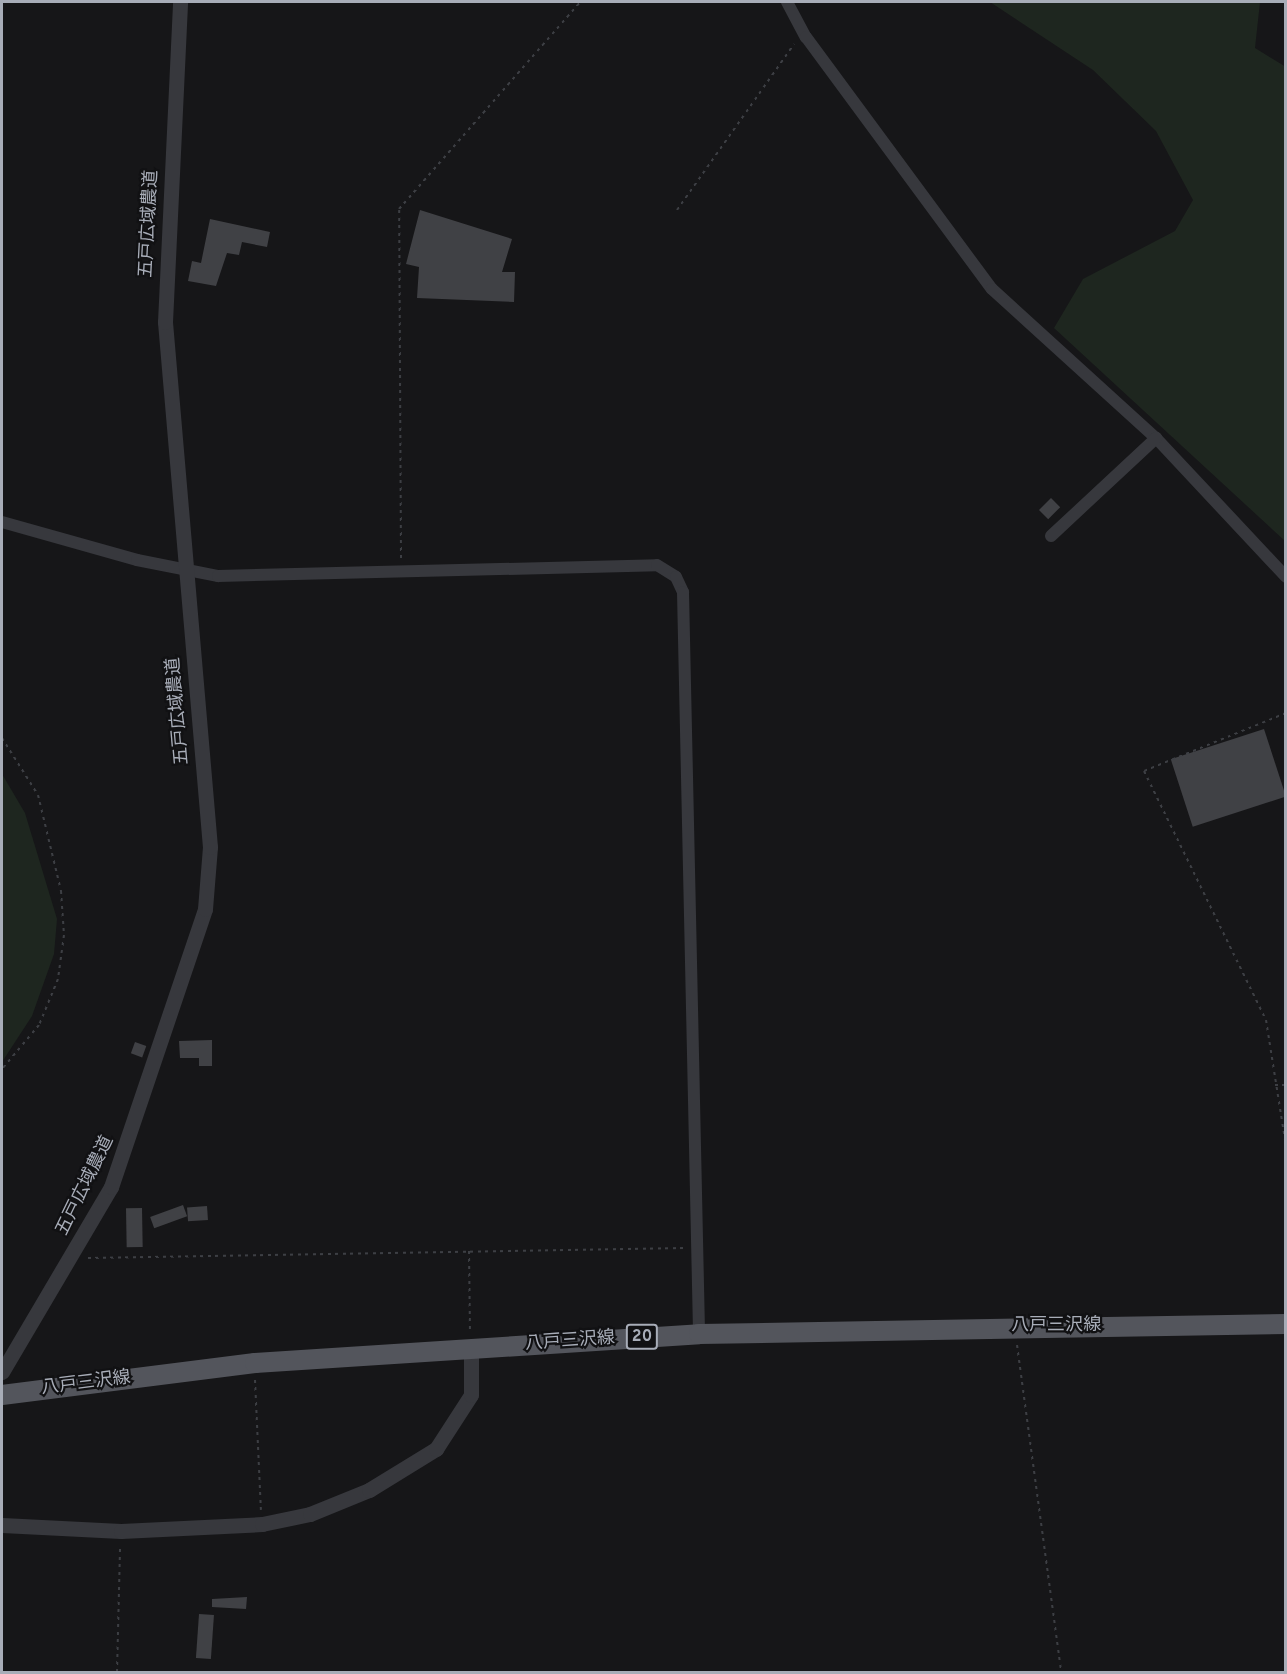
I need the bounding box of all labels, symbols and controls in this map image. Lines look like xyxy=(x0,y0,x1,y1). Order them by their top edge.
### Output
street label: 五戸広域農道 xyxy=(136,170,164,278)
street label: 五戸広域農道 xyxy=(164,656,194,766)
street label: 五戸広域農道 xyxy=(53,1133,119,1239)
street label: 八戸三沢線 xyxy=(1011,1315,1101,1337)
road number: 20 xyxy=(626,1324,658,1350)
street label: 八戸三沢線 xyxy=(524,1328,616,1356)
street label: 八戸三沢線 xyxy=(40,1368,132,1400)

